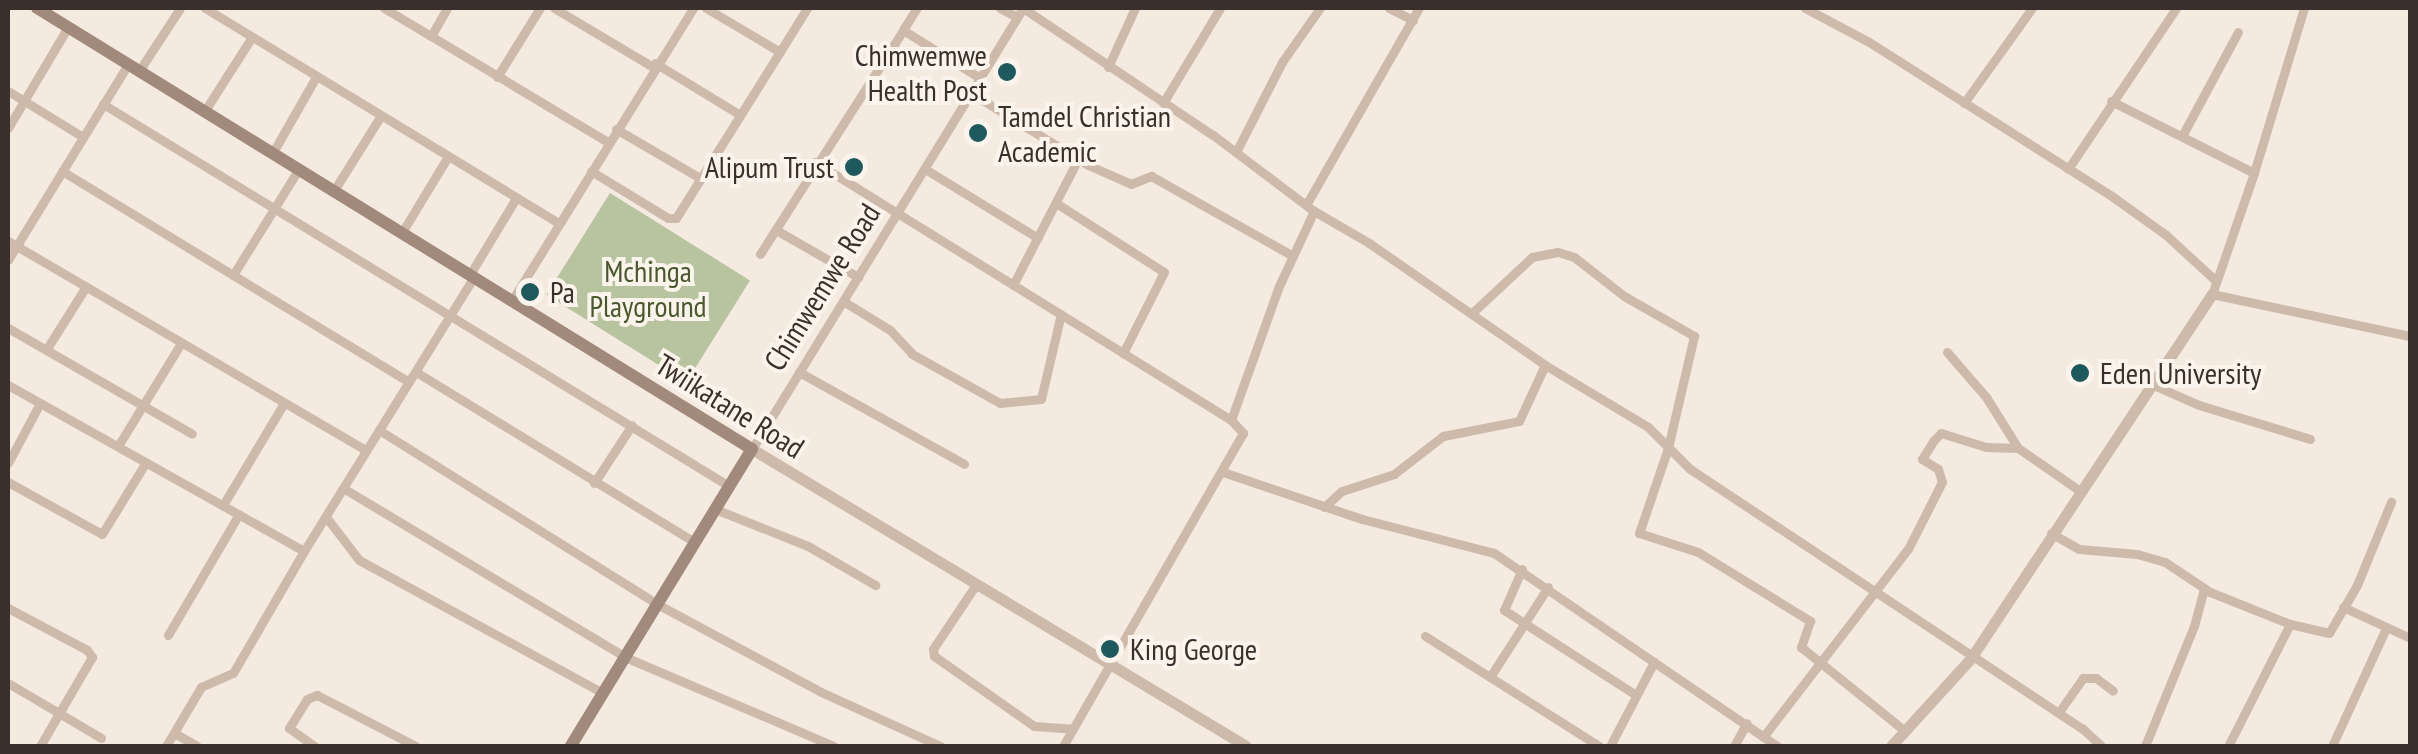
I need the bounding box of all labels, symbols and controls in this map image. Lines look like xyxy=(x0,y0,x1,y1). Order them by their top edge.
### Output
place label: Chimwemwe Health Post xyxy=(855,37,987,108)
marker: Chimwemwe Health Post xyxy=(996,61,1018,83)
place label: Tamdel Christian Academic xyxy=(998,98,1171,168)
marker: Tamdel Christian Academic xyxy=(967,122,989,144)
place label: Alipum Trust xyxy=(704,149,834,185)
marker: Alipum Trust xyxy=(843,156,865,178)
street label: Chimwemwe Road xyxy=(756,197,888,377)
park label: Mchinga Playground xyxy=(589,253,707,324)
place label: Pa xyxy=(550,274,575,310)
marker: Pa xyxy=(519,281,541,303)
street label: Twiikatane Road xyxy=(649,346,811,466)
place label: Eden University xyxy=(2100,355,2261,391)
marker: Eden University xyxy=(2069,362,2091,384)
place label: King George xyxy=(1130,631,1257,667)
marker: King George xyxy=(1099,638,1121,660)

